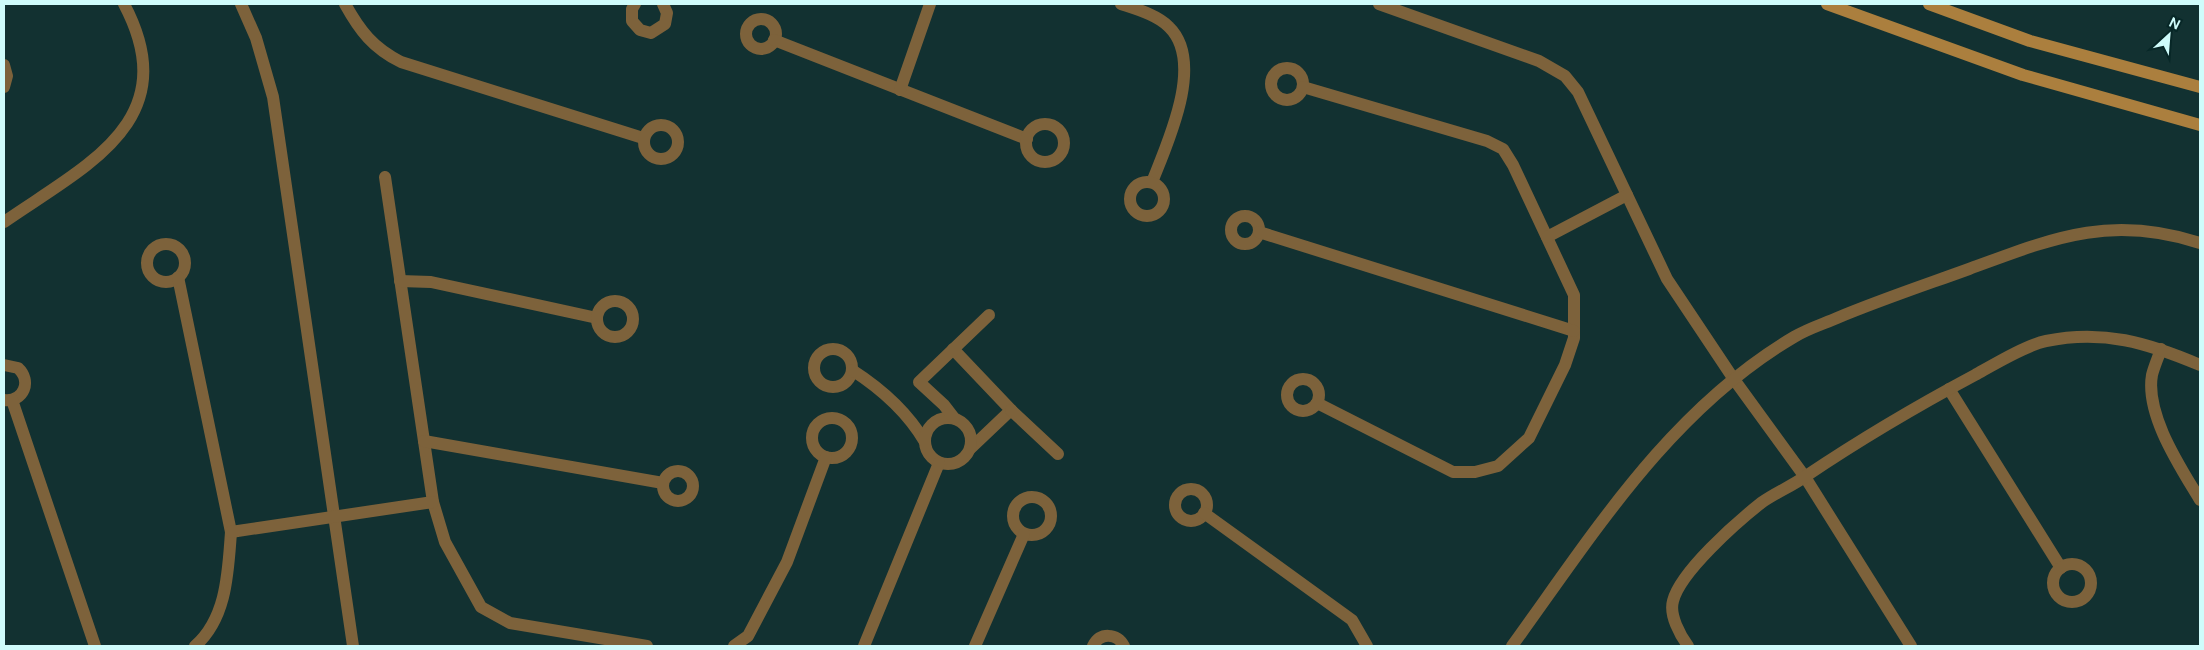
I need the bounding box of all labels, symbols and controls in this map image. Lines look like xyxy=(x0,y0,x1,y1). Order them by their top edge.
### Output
north arrow xyxy=(2144,10,2194,60)
text: N xyxy=(2166,13,2183,34)

